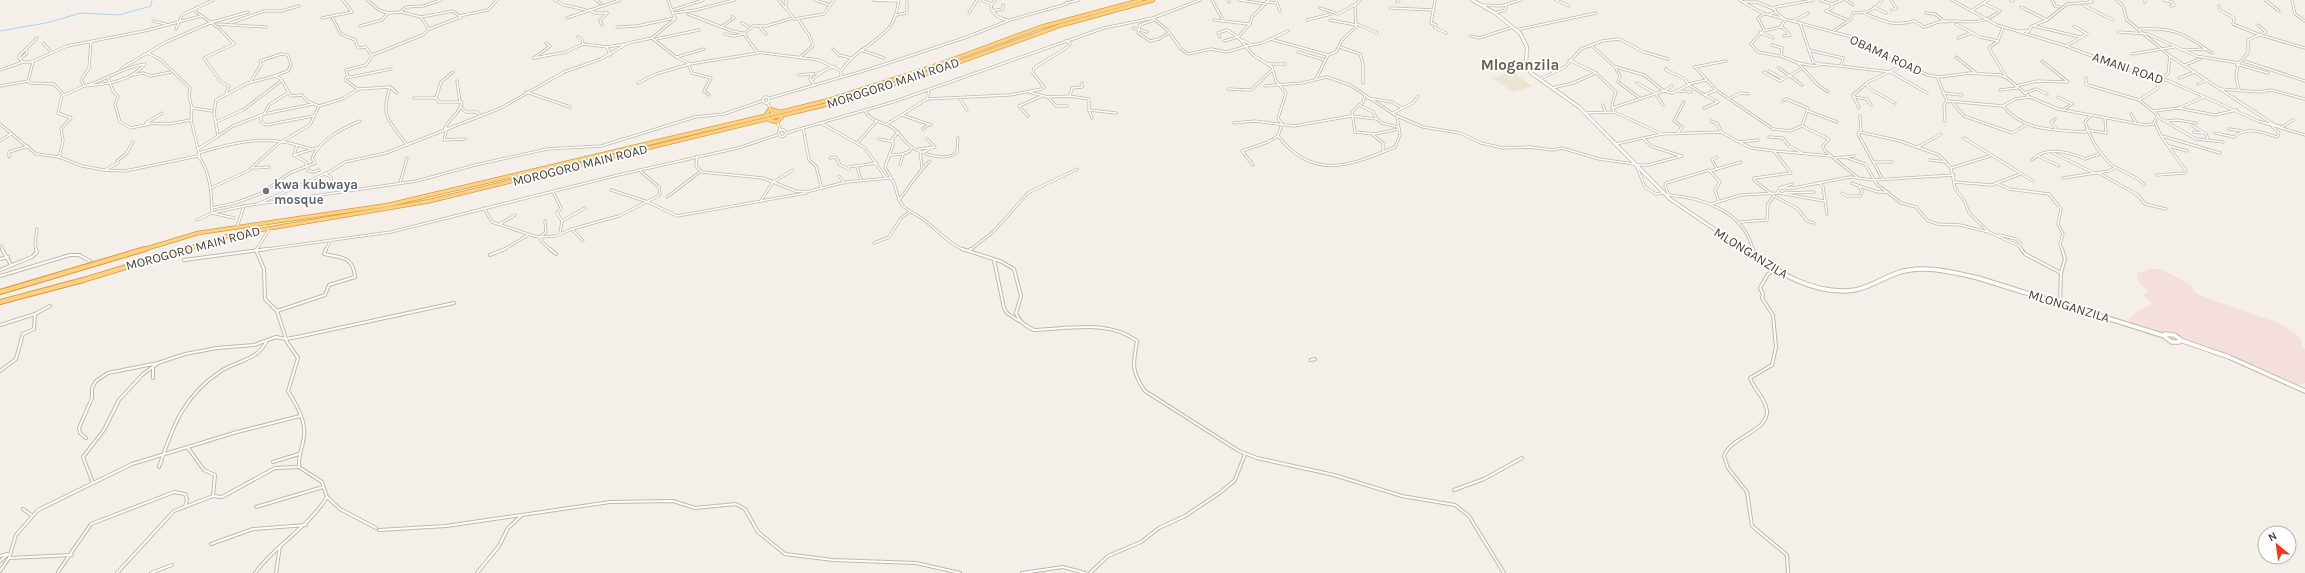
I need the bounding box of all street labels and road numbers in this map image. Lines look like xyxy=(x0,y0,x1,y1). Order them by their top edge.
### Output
street label: OBAMA ROAD xyxy=(1848,32,1924,78)
street label: AMANI ROAD xyxy=(2091,49,2165,87)
street label: MOROGORO MAIN ROAD xyxy=(825,54,961,112)
street label: MOROGORO MAIN ROAD xyxy=(511,141,649,189)
street label: MOROGORO MAIN ROAD xyxy=(124,223,262,273)
street label: MLONGANZILA xyxy=(1711,224,1791,282)
street label: MLONGANZILA xyxy=(2027,287,2112,326)

